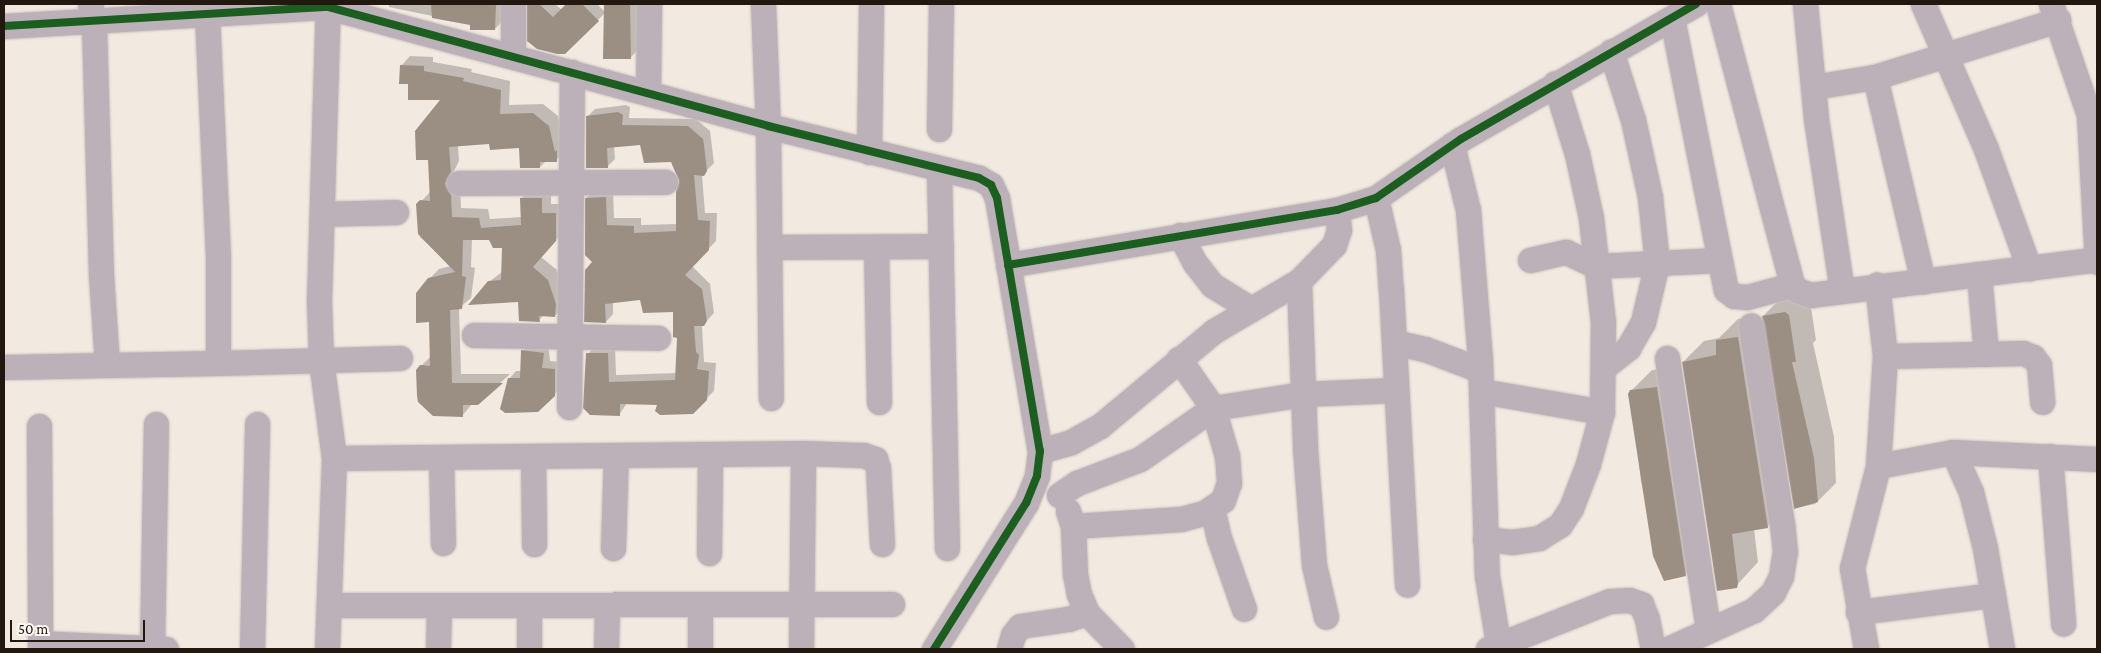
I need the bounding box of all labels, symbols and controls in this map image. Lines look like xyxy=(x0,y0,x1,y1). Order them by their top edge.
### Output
scale bar xyxy=(12,610,148,642)
text: 50 m xyxy=(18,621,48,637)

